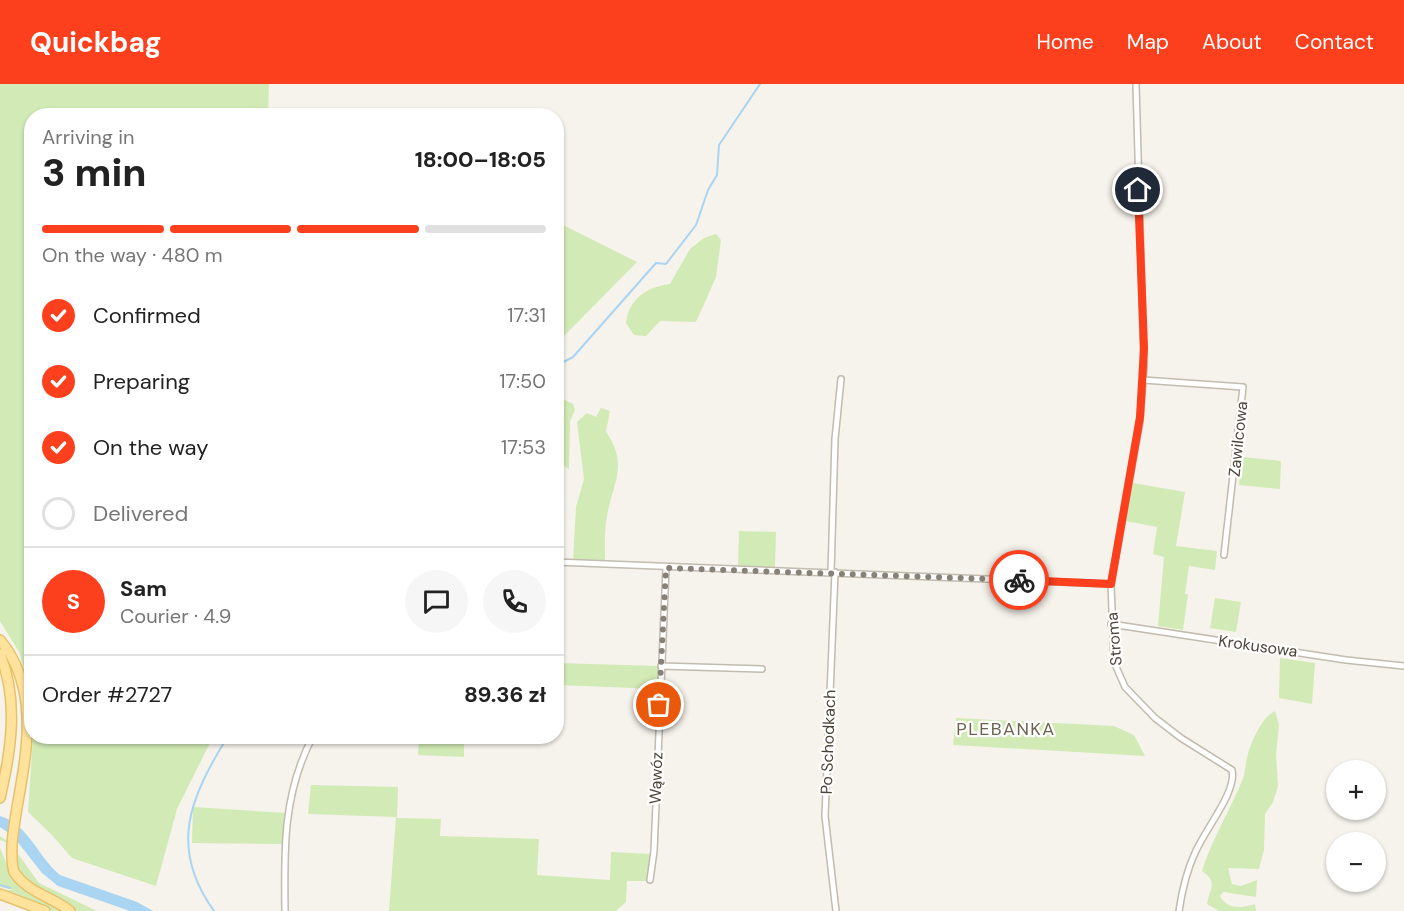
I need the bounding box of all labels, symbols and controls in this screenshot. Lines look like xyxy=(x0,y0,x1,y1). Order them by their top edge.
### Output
text: Quickbag xyxy=(30,24,162,61)
text: Home xyxy=(1036,28,1094,56)
text: Map xyxy=(1127,28,1169,56)
text: About xyxy=(1202,28,1262,56)
text: Contact xyxy=(1295,28,1374,56)
text: Arriving in xyxy=(42,124,134,150)
text: 18:00–18:05 xyxy=(415,145,546,174)
text: 3 min xyxy=(42,147,147,198)
pin xyxy=(1112,164,1163,215)
icon: home xyxy=(1121,173,1154,206)
text: On the way · 480 m xyxy=(42,242,223,268)
icon: check xyxy=(42,299,75,332)
text: Confirmed xyxy=(93,301,201,330)
text: 17:31 xyxy=(507,302,546,328)
icon: check xyxy=(42,365,75,398)
text: Preparing xyxy=(93,367,190,396)
text: 17:50 xyxy=(499,368,546,394)
street label: Zawilcowa xyxy=(1224,400,1252,478)
icon: check xyxy=(42,431,75,464)
text: On the way xyxy=(93,433,208,462)
text: 17:53 xyxy=(501,434,546,460)
text: Delivered xyxy=(93,499,188,528)
courier xyxy=(989,550,1049,610)
icon: bike xyxy=(1003,564,1036,597)
button: chat xyxy=(405,570,468,633)
button: phone xyxy=(483,570,546,633)
text: Sam xyxy=(120,574,167,603)
text: S xyxy=(67,587,80,616)
text: Courier · 4.9 xyxy=(120,603,231,629)
street label: Stroma xyxy=(1101,611,1127,667)
street label: Krokusowa xyxy=(1217,630,1299,662)
pin xyxy=(633,679,684,730)
text: Order #2727 xyxy=(42,680,172,709)
text: 89.36 zł xyxy=(464,680,546,709)
icon: bag xyxy=(642,688,675,721)
street label: Po Schodkach xyxy=(816,689,840,795)
district label: PLEBANKA xyxy=(956,717,1056,741)
street label: Wąwóz xyxy=(645,752,667,804)
map controls xyxy=(1326,760,1386,892)
button: + xyxy=(1326,760,1386,820)
button: − xyxy=(1326,832,1386,892)

